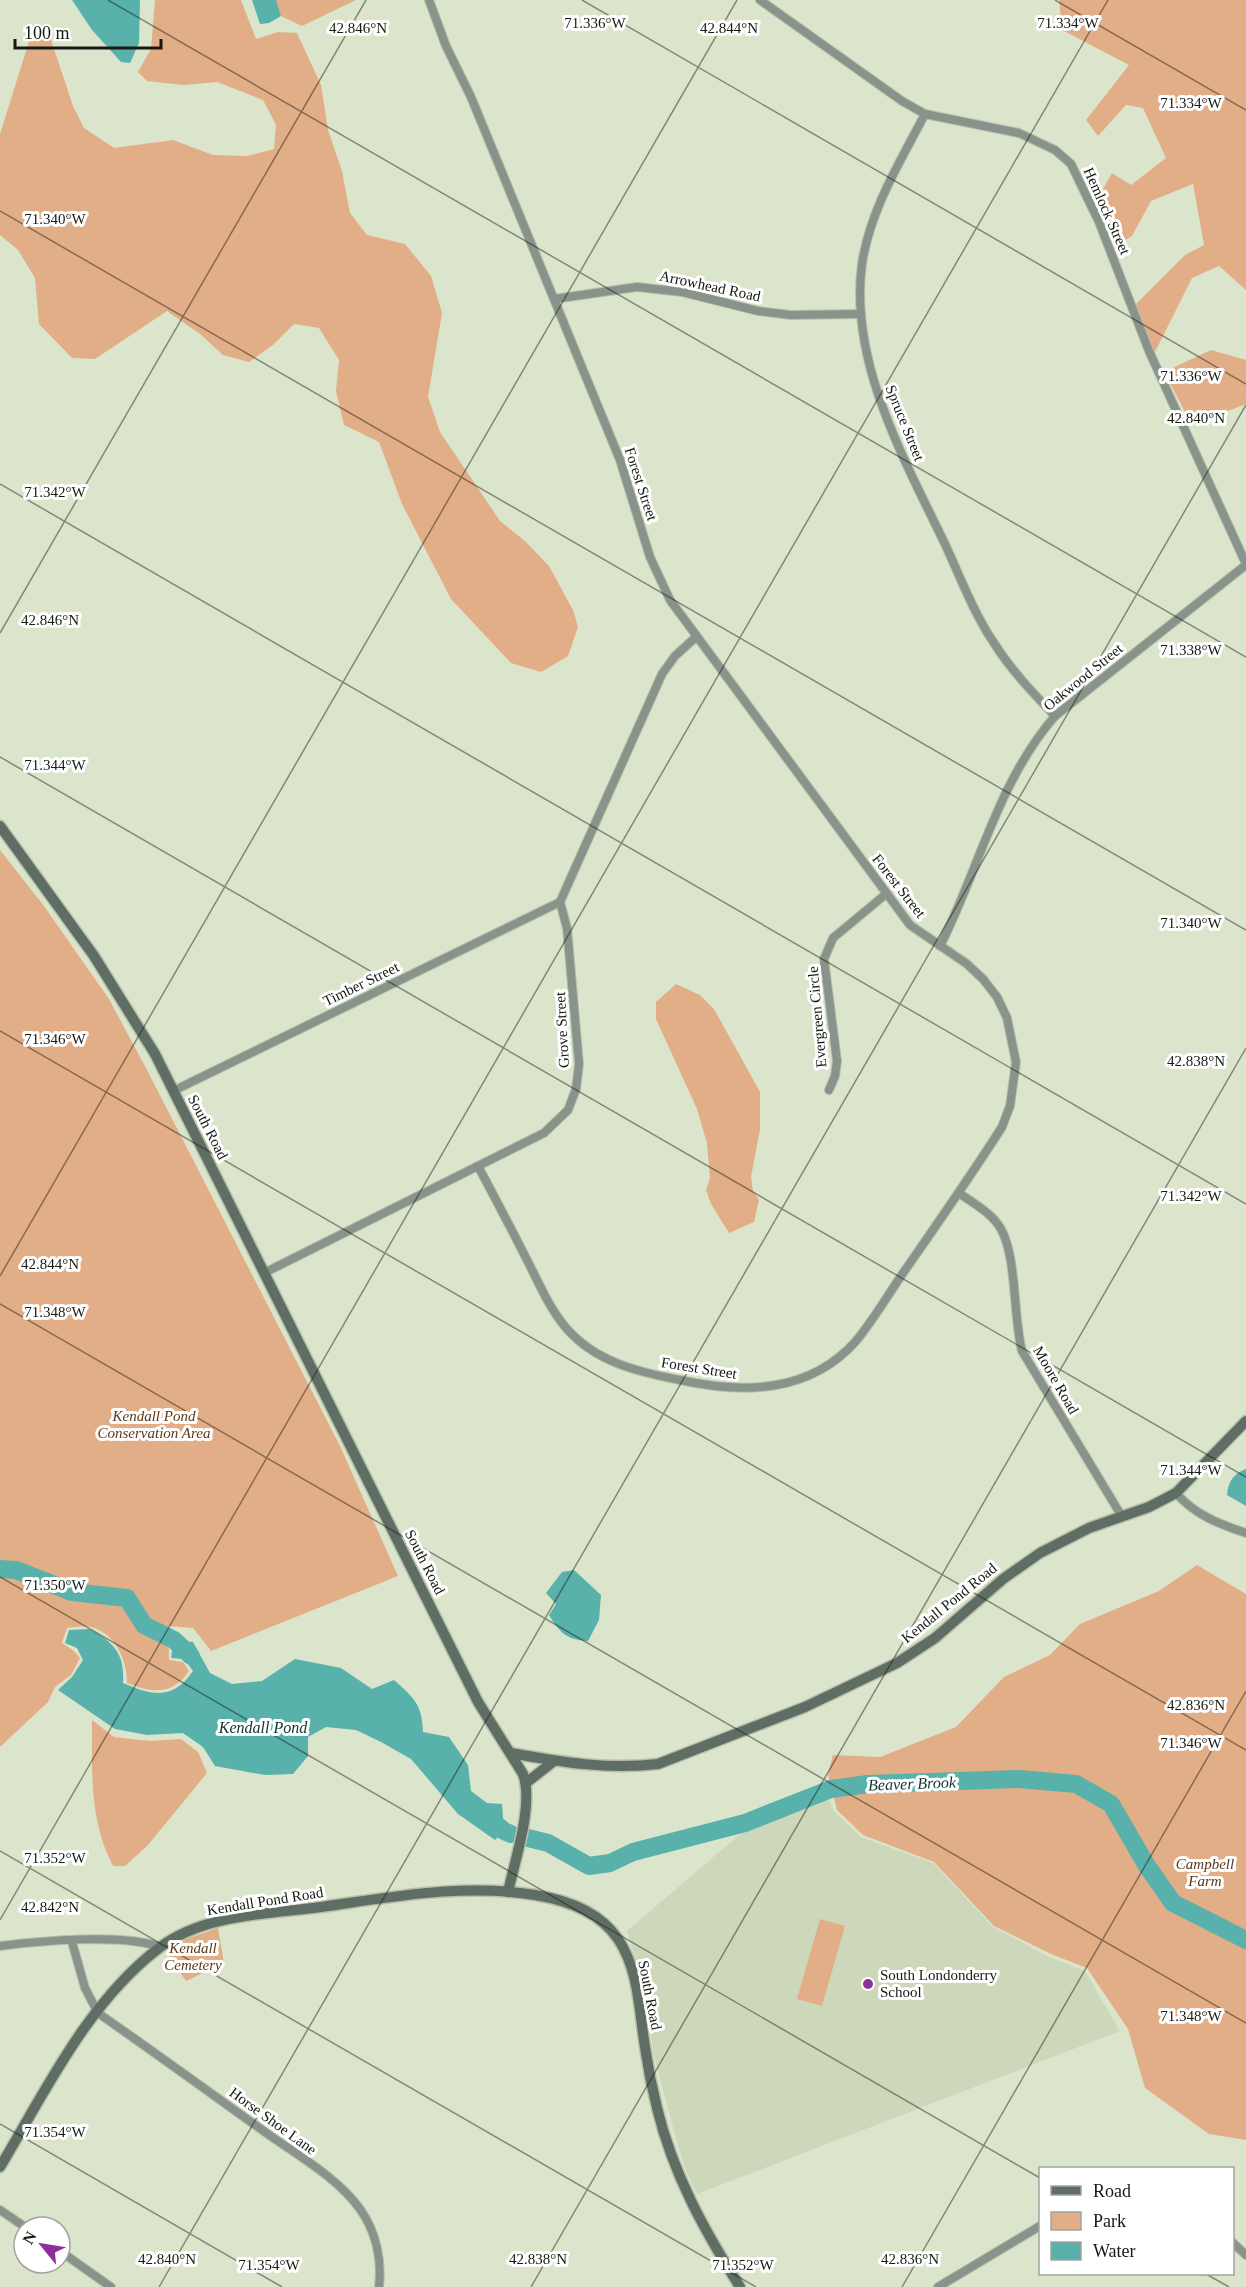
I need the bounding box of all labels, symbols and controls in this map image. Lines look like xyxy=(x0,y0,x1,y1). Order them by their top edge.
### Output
scale bar xyxy=(15,12,160,50)
text: 71.336°W xyxy=(564,15,627,31)
text: 71.334°W xyxy=(1037,15,1100,31)
text: 42.846°N xyxy=(329,20,387,36)
text: 42.844°N xyxy=(700,20,758,36)
text: 100 m xyxy=(24,23,70,43)
text: 71.334°W xyxy=(1160,95,1223,111)
street label: Hemlock Street xyxy=(1081,165,1134,258)
text: 71.340°W xyxy=(24,211,87,227)
street label: Arrowhead Road xyxy=(658,267,762,305)
text: 71.336°W xyxy=(1160,368,1223,384)
street label: Spruce Street xyxy=(883,383,928,464)
text: 42.840°N xyxy=(1167,410,1225,426)
street label: Forest Street xyxy=(622,445,661,524)
text: 71.342°W xyxy=(24,484,87,500)
text: 42.846°N xyxy=(21,612,79,628)
street label: Oakwood Street xyxy=(1040,640,1126,714)
text: 71.338°W xyxy=(1160,642,1223,658)
text: 71.344°W xyxy=(24,757,87,773)
street label: Forest Street xyxy=(869,851,929,922)
text: 71.340°W xyxy=(1160,915,1223,931)
street label: Timber Street xyxy=(320,958,402,1009)
street label: Evergreen Circle xyxy=(805,965,829,1068)
street label: Grove Street xyxy=(552,991,572,1068)
text: 71.346°W xyxy=(24,1031,87,1047)
text: 42.838°N xyxy=(1167,1053,1225,1069)
street label: South Road xyxy=(185,1092,231,1162)
text: 71.342°W xyxy=(1160,1188,1223,1204)
text: 42.844°N xyxy=(21,1256,79,1272)
text: 71.348°W xyxy=(24,1304,87,1320)
street label: Moore Road xyxy=(1030,1343,1082,1417)
street label: Forest Street xyxy=(660,1354,739,1382)
park label: Kendall Pond Conservation Area xyxy=(98,1408,210,1441)
text: 71.344°W xyxy=(1160,1462,1223,1478)
street label: South Road xyxy=(402,1527,448,1597)
street label: Kendall Pond Road xyxy=(898,1560,1000,1646)
text: 71.350°W xyxy=(24,1577,87,1593)
text: 42.836°N xyxy=(1167,1697,1225,1713)
water label: Kendall Pond xyxy=(218,1719,308,1736)
text: 71.346°W xyxy=(1160,1735,1223,1751)
water label: Beaver Brook xyxy=(868,1773,957,1794)
text: 71.352°W xyxy=(24,1850,87,1866)
park label: Campbell Farm xyxy=(1176,1856,1234,1889)
street label: Kendall Pond Road xyxy=(206,1884,325,1918)
text: 42.842°N xyxy=(21,1899,79,1915)
park label: Kendall Cemetery xyxy=(164,1940,222,1973)
street label: South Road xyxy=(635,1959,665,2032)
place label: South Londonderry School xyxy=(880,1967,998,2000)
marker: South Londonderry School xyxy=(861,1977,875,1991)
text: 71.348°W xyxy=(1160,2008,1223,2024)
street label: Horse Shoe Lane xyxy=(227,2084,320,2158)
text: 71.354°W xyxy=(24,2124,87,2140)
legend xyxy=(1039,2167,1234,2275)
text: Road xyxy=(1093,2181,1131,2201)
text: Park xyxy=(1093,2211,1126,2231)
north arrow xyxy=(12,2215,72,2275)
text: N xyxy=(19,2228,40,2247)
text: Water xyxy=(1093,2241,1136,2261)
text: 42.840°N xyxy=(138,2251,196,2267)
text: 42.838°N xyxy=(509,2251,567,2267)
text: 42.836°N xyxy=(881,2251,939,2267)
text: 71.354°W xyxy=(238,2257,301,2273)
text: 71.352°W xyxy=(712,2257,775,2273)

